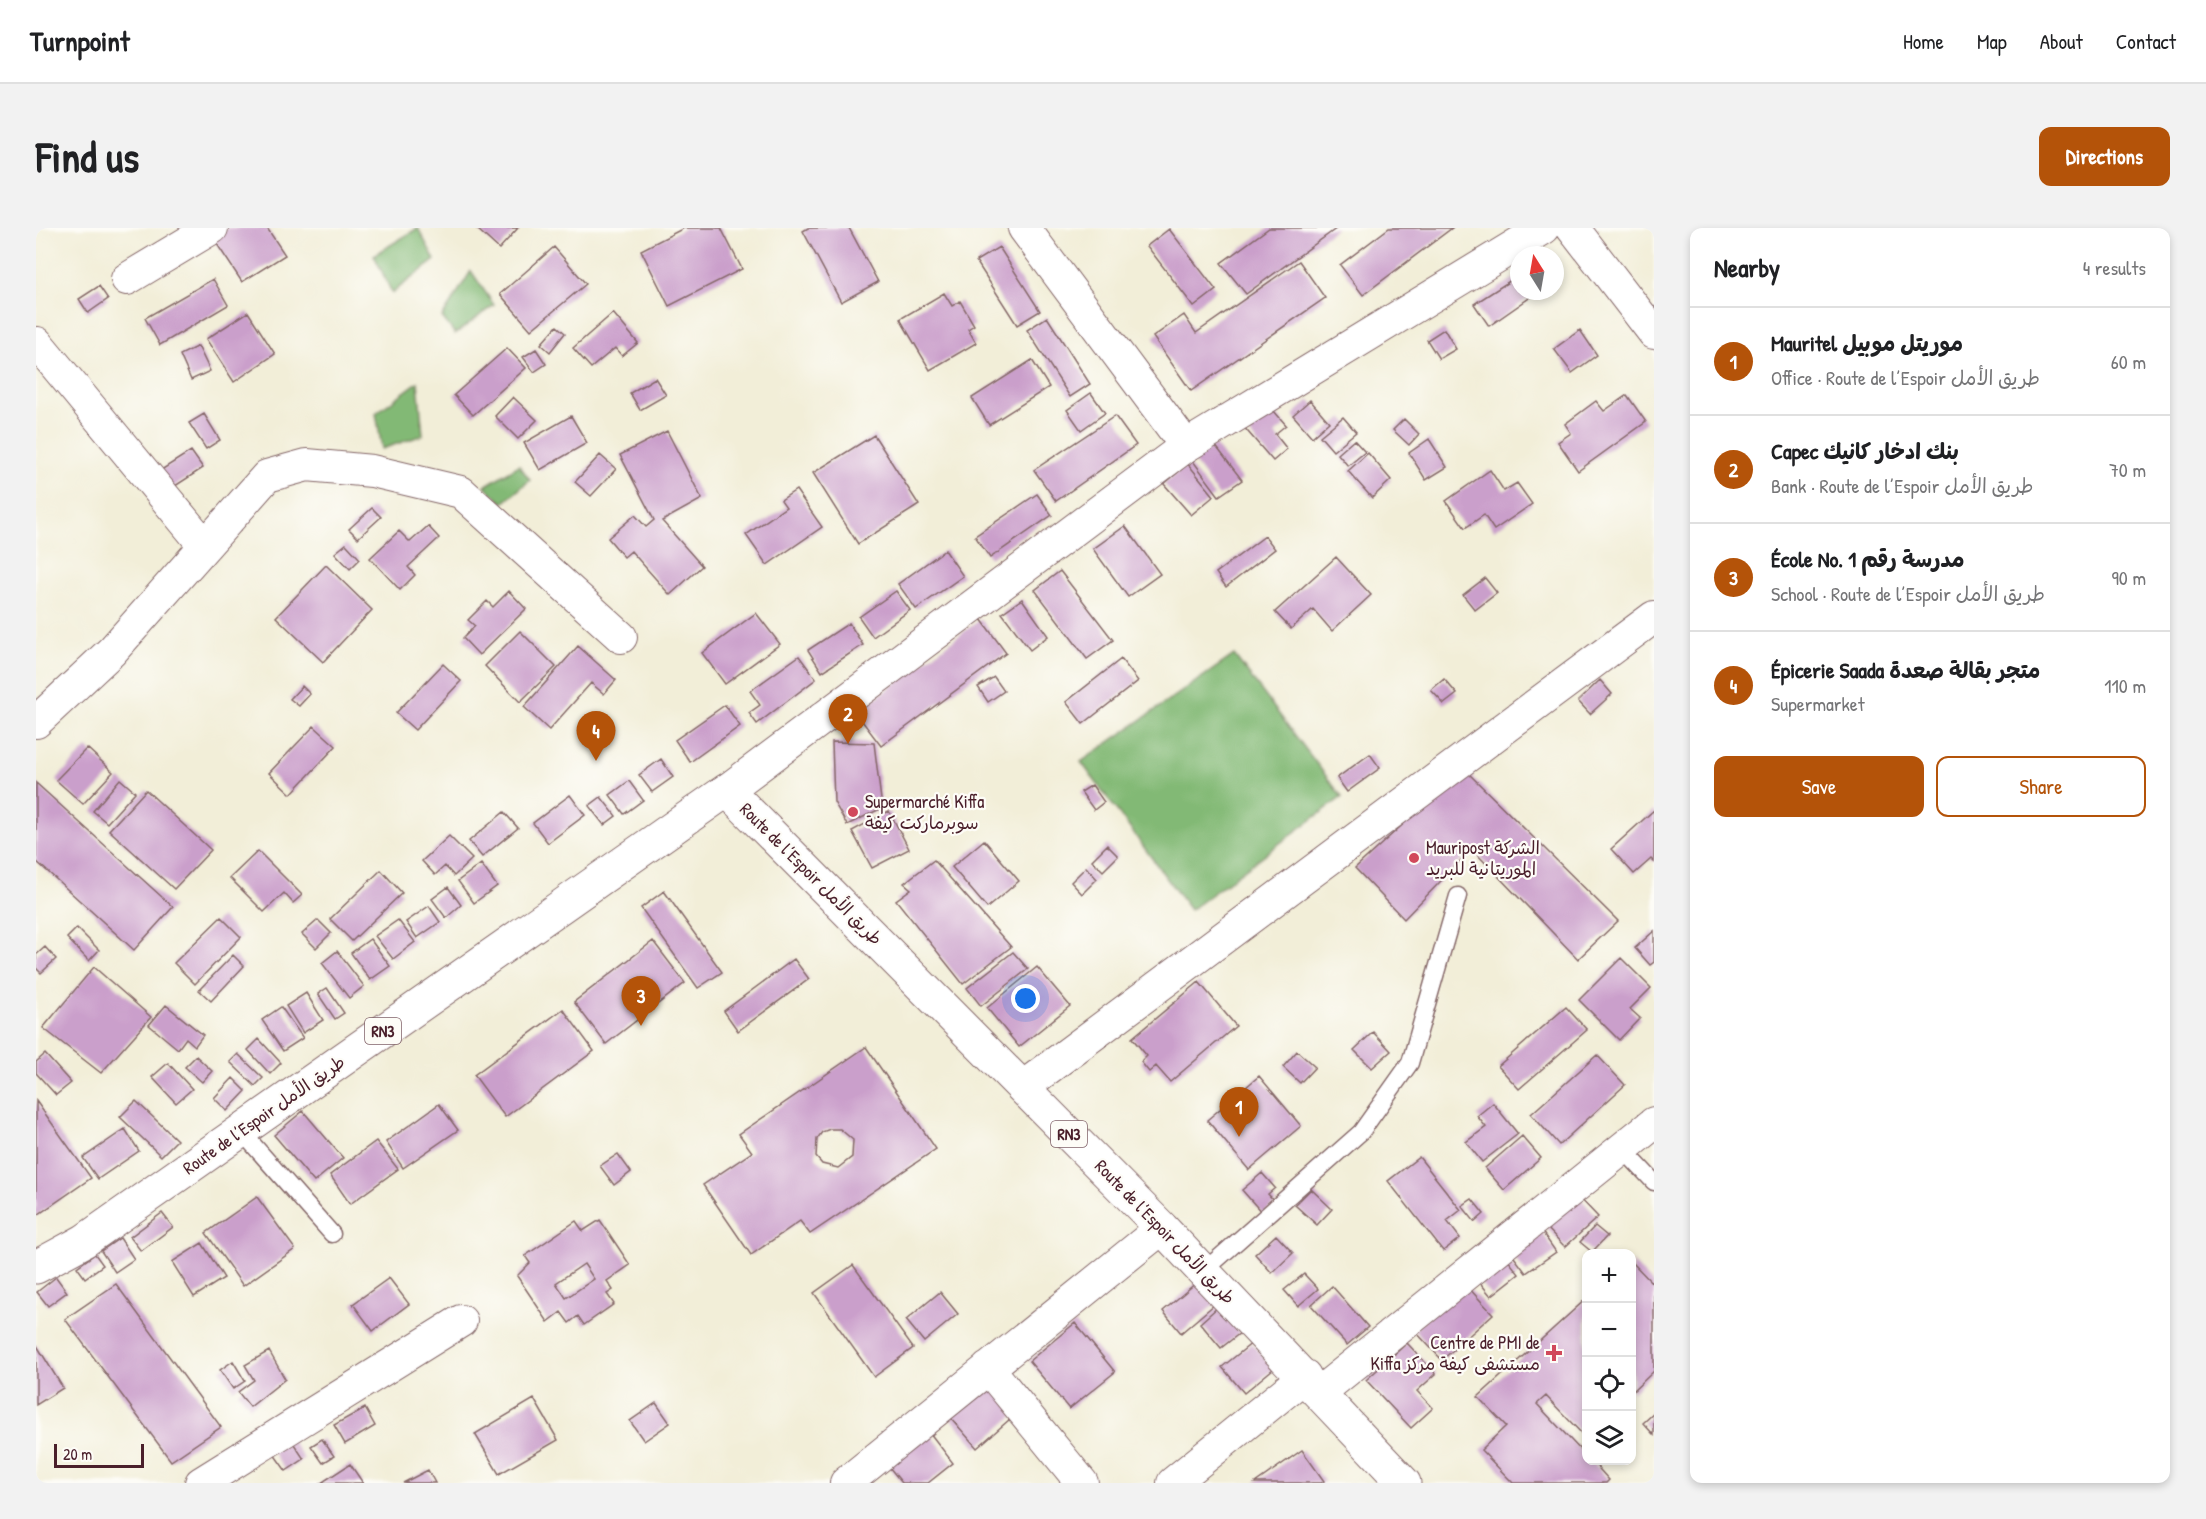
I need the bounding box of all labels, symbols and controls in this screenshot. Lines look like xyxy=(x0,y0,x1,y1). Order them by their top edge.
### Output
text: Turnpoint xyxy=(30,22,130,60)
text: Home xyxy=(1903,27,1944,56)
text: Map xyxy=(1977,27,2007,56)
text: About xyxy=(2040,27,2083,56)
text: Contact xyxy=(2116,27,2176,56)
button: Directions xyxy=(2039,127,2170,186)
text: Find us xyxy=(36,128,139,185)
north arrow xyxy=(1510,246,1564,300)
text: Nearby xyxy=(1714,250,1780,285)
text: 4 results xyxy=(2083,254,2146,281)
text: Mauritel موريتل موبيل xyxy=(1771,328,1963,358)
text: 1 xyxy=(1730,348,1737,375)
text: 60 m xyxy=(2111,348,2146,375)
text: Office · Route de l’Espoir طريق الأمل xyxy=(1771,364,2040,391)
text: Capec بنك ادخار كانيك xyxy=(1771,436,1959,466)
text: 2 xyxy=(1729,456,1738,483)
text: 70 m xyxy=(2109,456,2146,483)
text: Bank · Route de l’Espoir طريق الأمل xyxy=(1771,472,2033,499)
text: École No. 1 مدرسة رقم xyxy=(1771,544,1965,574)
text: 3 xyxy=(1729,564,1738,591)
text: 90 m xyxy=(2112,564,2146,591)
text: School · Route de l’Espoir طريق الأمل xyxy=(1771,580,2045,607)
text: Épicerie Saada متجر بقالة صعدة xyxy=(1771,655,2040,685)
text: 4 xyxy=(1730,672,1737,699)
text: 110 m xyxy=(2104,672,2146,699)
text: Supermarket xyxy=(1771,690,1865,717)
pin: 2 xyxy=(828,694,868,744)
pin: 4 xyxy=(576,712,616,761)
button: Save xyxy=(1714,756,1924,817)
button: Share xyxy=(1936,756,2146,817)
place label: Supermarché Kiffa سوبرماركت كيفة xyxy=(865,789,984,835)
street label: Route de l’Espoir طريق الأمل xyxy=(734,797,888,951)
marker: Supermarché Kiffa سوبرماركت كيفة xyxy=(846,805,860,819)
place label: Mauripost الشركة الموريتانية للبريد xyxy=(1426,835,1540,881)
marker: Mauripost الشركة الموريتانية للبريد xyxy=(1407,851,1421,865)
pin: 3 xyxy=(622,976,660,1026)
your location xyxy=(1011,984,1040,1013)
road number: RN3 xyxy=(365,1018,401,1044)
street label: Route de l’Espoir طريق الأمل xyxy=(178,1049,350,1180)
pin: 1 xyxy=(1220,1088,1258,1137)
road number: RN3 xyxy=(1051,1121,1087,1147)
street label: Route de l’Espoir طريق الأمل xyxy=(1089,1154,1241,1310)
map controls xyxy=(1582,1249,1636,1465)
button: + xyxy=(1582,1249,1636,1303)
button: − xyxy=(1582,1303,1636,1357)
place label: Centre de PMI de Kiffa مستشفى كيفة مركز xyxy=(1370,1330,1540,1376)
marker: Centre de PMI de Kiffa مستشفى كيفة مركز xyxy=(1545,1344,1563,1362)
button: locate xyxy=(1582,1357,1636,1411)
button: layers xyxy=(1582,1411,1636,1465)
scale bar xyxy=(54,1441,144,1468)
text: 20 m xyxy=(63,1443,92,1465)

